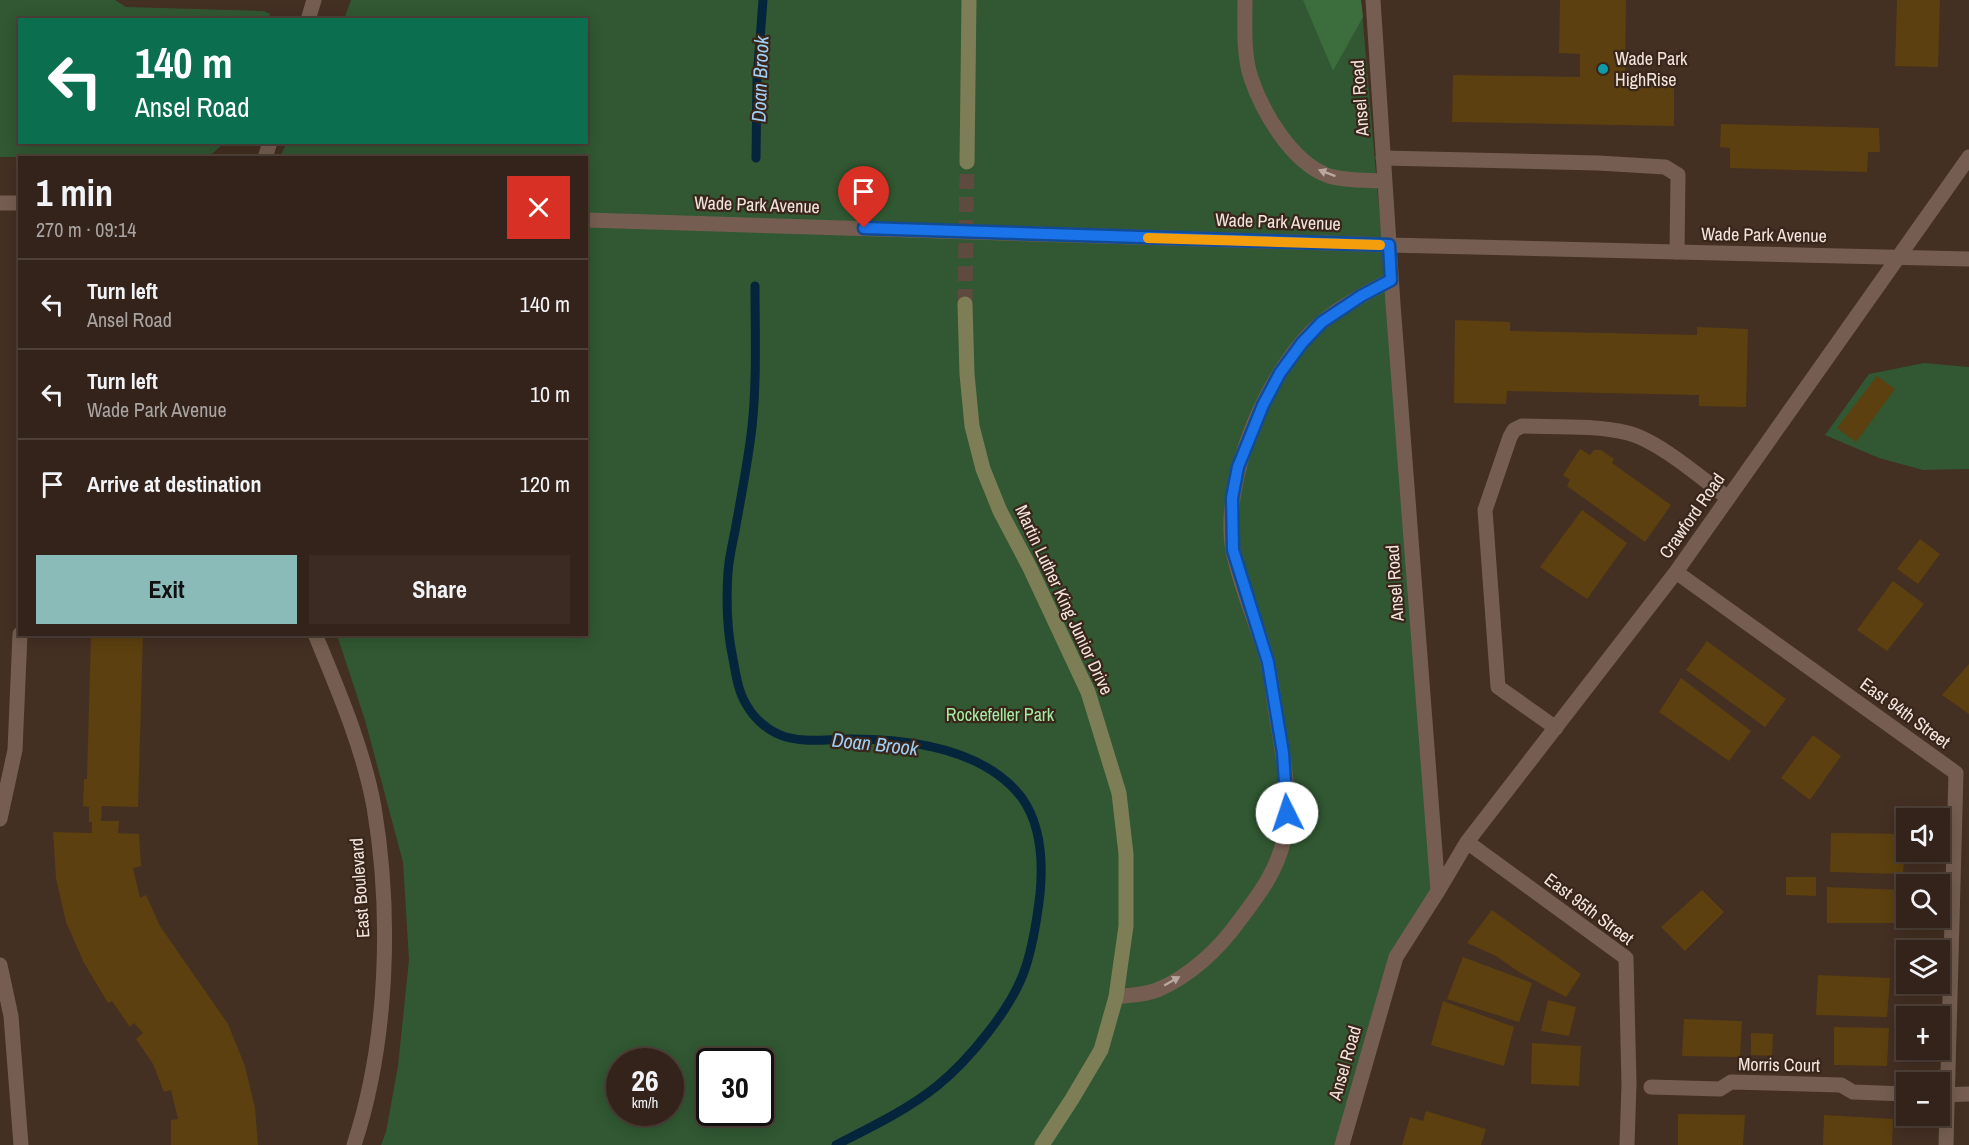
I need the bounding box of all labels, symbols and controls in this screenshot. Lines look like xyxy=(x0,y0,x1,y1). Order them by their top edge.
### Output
water label: Doan Brook xyxy=(744,34,775,123)
text: 140 m xyxy=(135,35,233,91)
icon: left xyxy=(36,42,114,120)
place label: Wade Park HighRise xyxy=(1615,46,1688,92)
street label: Ansel Road xyxy=(1344,59,1375,138)
marker: Wade Park HighRise xyxy=(1596,62,1610,76)
text: Ansel Road xyxy=(135,89,249,125)
pin xyxy=(838,166,889,228)
one-way arrow xyxy=(1317,168,1335,178)
text: 1 min xyxy=(36,169,113,217)
icon: arrive xyxy=(847,175,880,208)
button: close xyxy=(507,176,570,239)
street label: Wade Park Avenue xyxy=(694,190,820,219)
street label: Wade Park Avenue xyxy=(1215,207,1341,236)
text: 270 m · 09:14 xyxy=(36,216,136,243)
street label: Wade Park Avenue xyxy=(1701,221,1827,248)
text: Turn left xyxy=(87,276,158,306)
icon: left xyxy=(36,288,69,321)
text: 140 m xyxy=(520,289,570,319)
text: Ansel Road xyxy=(87,306,172,333)
text: Turn left xyxy=(87,366,158,396)
icon: left xyxy=(36,378,69,411)
text: 10 m xyxy=(530,379,570,409)
text: Wade Park Avenue xyxy=(87,396,227,423)
icon: arrive xyxy=(36,468,69,501)
street label: Crawford Road xyxy=(1653,468,1730,564)
text: Arrive at destination xyxy=(87,469,261,499)
text: 120 m xyxy=(520,469,570,499)
street label: Martin Luther King Junior Drive xyxy=(1009,501,1119,699)
street label: Ansel Road xyxy=(1379,544,1410,623)
button: Exit xyxy=(36,555,297,624)
button: Share xyxy=(309,555,570,624)
street label: East 94th Street xyxy=(1855,671,1955,754)
park label: Rockefeller Park xyxy=(946,702,1055,727)
water label: Doan Brook xyxy=(831,726,920,762)
position arrow xyxy=(1255,781,1319,845)
map controls xyxy=(1896,808,1950,1126)
button: sound xyxy=(1896,808,1950,862)
street label: East Boulevard xyxy=(344,837,375,939)
street label: East 95th Street xyxy=(1540,867,1639,950)
button: search xyxy=(1896,874,1950,928)
button: layers xyxy=(1896,940,1950,994)
one-way arrow xyxy=(1164,976,1180,987)
button: + xyxy=(1896,1006,1950,1060)
street label: Ansel Road xyxy=(1322,1023,1367,1104)
speed limit sign: 30 xyxy=(696,1048,774,1126)
street label: Morris Court xyxy=(1738,1051,1820,1078)
text: 26 xyxy=(631,1060,659,1100)
button: − xyxy=(1896,1072,1950,1126)
text: km/h xyxy=(632,1092,658,1113)

